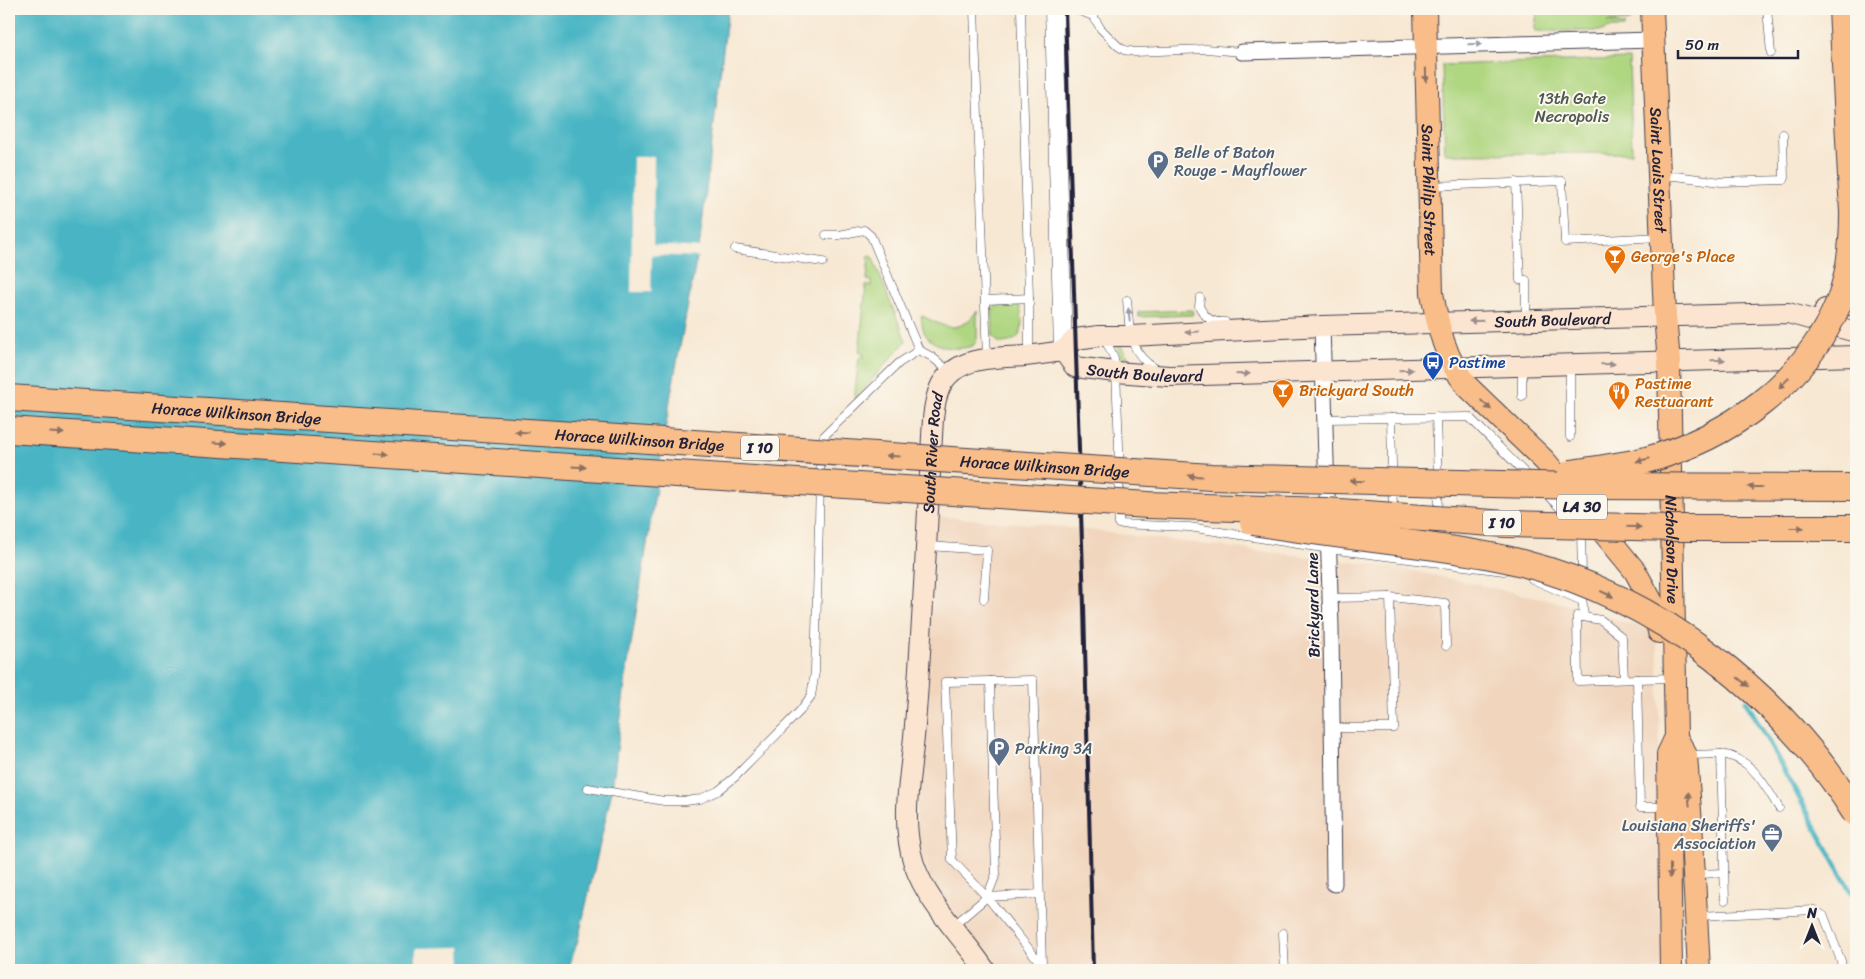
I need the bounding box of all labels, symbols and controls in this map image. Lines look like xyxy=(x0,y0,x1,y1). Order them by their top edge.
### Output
scale bar xyxy=(1678,28,1798,60)
text: 50 m xyxy=(1685,32,1720,58)
one-way arrow xyxy=(1467,40,1483,48)
one-way arrow xyxy=(1422,67,1430,83)
park label: 13th Gate Necropolis xyxy=(1535,84,1610,131)
street label: Saint Louis Street xyxy=(1642,106,1676,234)
street label: Saint Philip Street xyxy=(1413,124,1446,256)
place label: Belle of Baton Rouge - Mayflower xyxy=(1174,138,1308,185)
parking icon: Belle of Baton Rouge - Mayflower xyxy=(1146,149,1170,180)
place label: George's Place xyxy=(1631,242,1735,271)
bar icon: George's Place xyxy=(1603,244,1627,275)
street label: South Boulevard xyxy=(1494,303,1613,336)
one-way arrow xyxy=(1125,307,1133,323)
one-way arrow xyxy=(1468,317,1484,325)
one-way arrow xyxy=(1183,329,1199,337)
place label: Pastime xyxy=(1449,348,1506,377)
bus stop icon: Pastime xyxy=(1421,350,1445,381)
street label: South Boulevard xyxy=(1085,354,1205,391)
one-way arrow xyxy=(1710,356,1726,364)
one-way arrow xyxy=(1600,359,1616,367)
one-way arrow xyxy=(1398,365,1414,373)
place label: Pastime Restuarant xyxy=(1635,369,1714,416)
one-way arrow xyxy=(1236,370,1252,378)
place label: Brickyard South xyxy=(1299,376,1414,405)
one-way arrow xyxy=(1778,376,1790,388)
bar icon: Brickyard South xyxy=(1271,378,1295,409)
restaurant icon: Pastime Restuarant xyxy=(1607,380,1631,411)
street label: South River Road xyxy=(913,387,952,514)
street label: Horace Wilkinson Bridge xyxy=(151,393,322,433)
one-way arrow xyxy=(1480,399,1492,411)
street label: Horace Wilkinson Bridge xyxy=(554,419,725,459)
one-way arrow xyxy=(513,427,529,435)
one-way arrow xyxy=(50,429,66,437)
road number: I 10 xyxy=(741,436,779,460)
one-way arrow xyxy=(212,440,228,448)
street label: Horace Wilkinson Bridge xyxy=(959,446,1131,486)
one-way arrow xyxy=(374,451,390,459)
one-way arrow xyxy=(885,452,901,460)
one-way arrow xyxy=(1636,456,1651,464)
one-way arrow xyxy=(571,464,587,472)
one-way arrow xyxy=(1187,472,1203,480)
one-way arrow xyxy=(1349,476,1365,484)
one-way arrow xyxy=(1747,483,1763,491)
road number: LA 30 xyxy=(1557,494,1607,520)
street label: Nicholson Drive xyxy=(1657,495,1688,604)
road number: I 10 xyxy=(1483,510,1521,536)
one-way arrow xyxy=(1626,523,1642,531)
one-way arrow xyxy=(1789,524,1805,532)
street label: Brickyard Lane xyxy=(1298,552,1328,658)
one-way arrow xyxy=(1600,590,1614,598)
one-way arrow xyxy=(1736,677,1749,688)
place label: Parking 3A xyxy=(1015,734,1092,763)
parking icon: Parking 3A xyxy=(987,736,1011,767)
one-way arrow xyxy=(1685,791,1693,807)
place label: Louisiana Sheriffs' Association xyxy=(1622,811,1756,858)
office icon: Louisiana Sheriffs' Association xyxy=(1760,822,1784,853)
one-way arrow xyxy=(1665,864,1673,880)
text: N xyxy=(1806,901,1817,926)
north arrow xyxy=(1788,902,1838,952)

